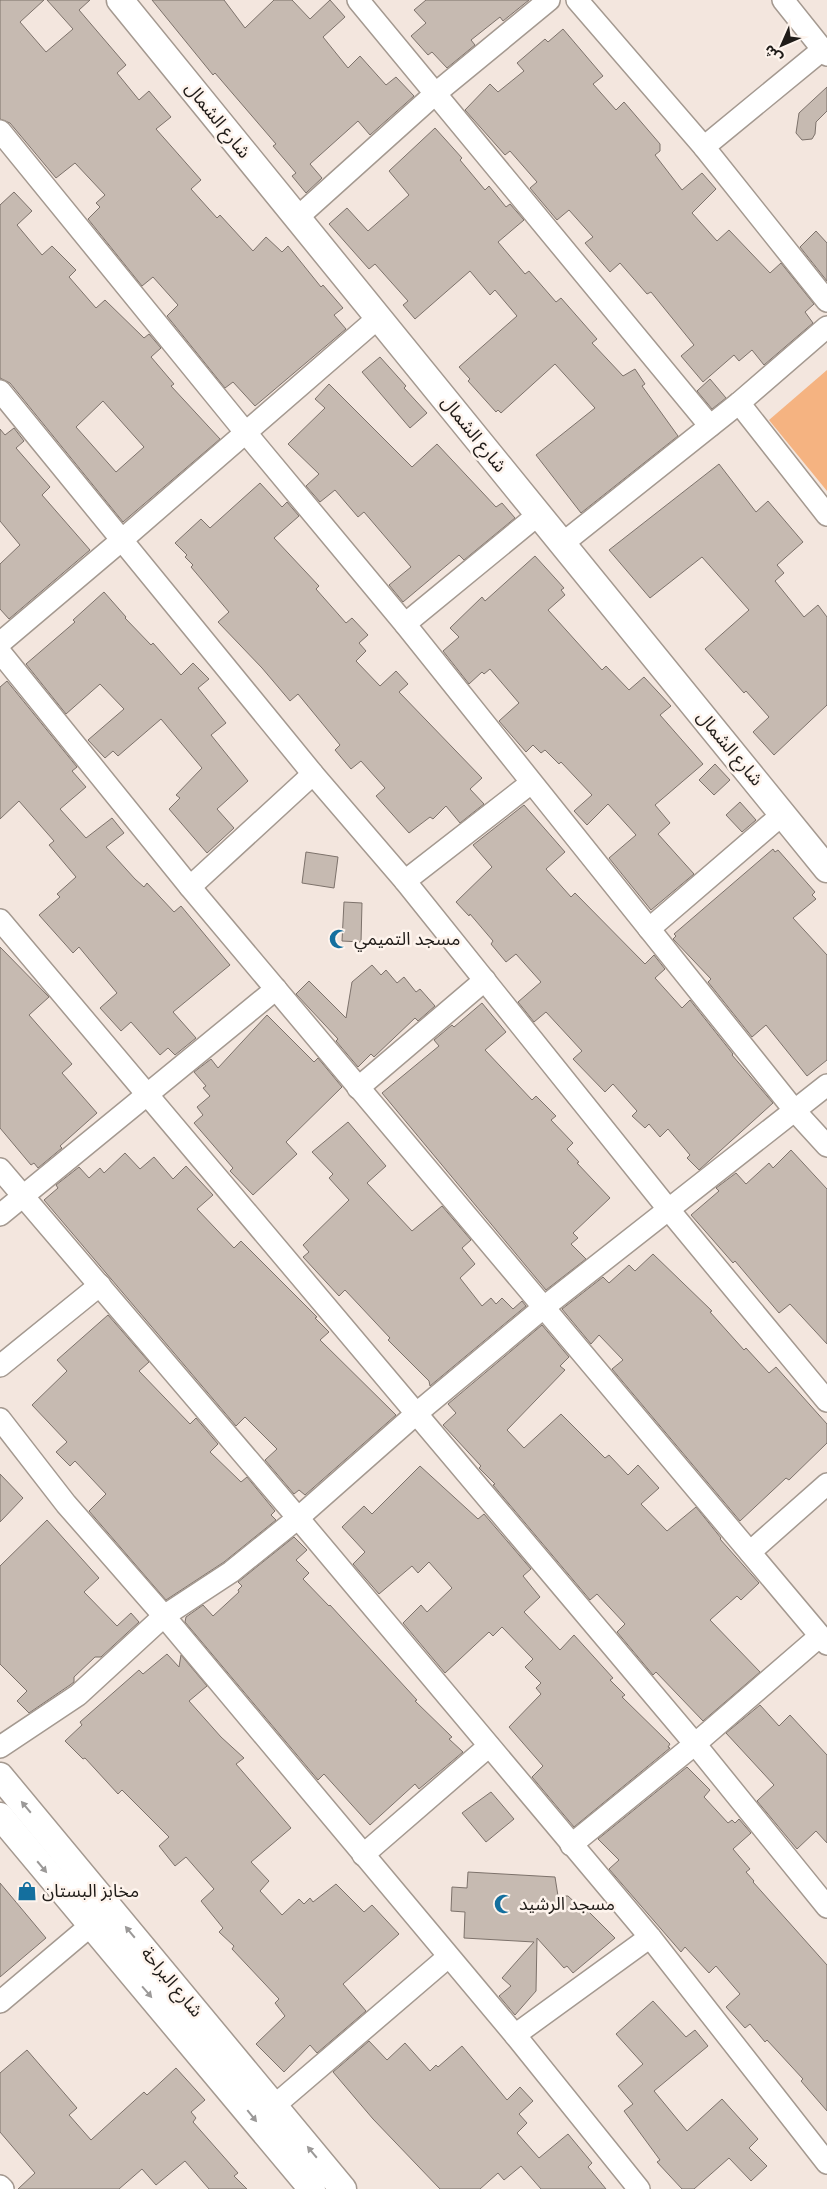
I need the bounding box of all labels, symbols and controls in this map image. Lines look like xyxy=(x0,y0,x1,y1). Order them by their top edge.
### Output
north arrow xyxy=(757,20,807,70)
text: ش xyxy=(760,41,786,67)
street label: شارع الشمال xyxy=(178,77,256,164)
street label: شارع الشمال xyxy=(434,391,512,478)
street label: شارع الشمال xyxy=(690,705,769,792)
place label: مسجد التميمي xyxy=(354,927,461,952)
mosque icon: مسجد التميمي xyxy=(328,928,350,950)
one-way arrow xyxy=(21,1801,32,1813)
one-way arrow xyxy=(37,1860,48,1873)
place label: مخابز البستان xyxy=(42,1879,139,1902)
shop icon: مخابز البستان xyxy=(16,1880,38,1902)
place label: مسجد الرشيد xyxy=(519,1892,615,1915)
mosque icon: مسجد الرشيد xyxy=(493,1893,515,1915)
one-way arrow xyxy=(125,1925,136,1938)
street label: شارع البراحة xyxy=(134,1942,208,2023)
one-way arrow xyxy=(141,1985,152,1998)
one-way arrow xyxy=(246,2109,257,2122)
one-way arrow xyxy=(306,2145,317,2158)

